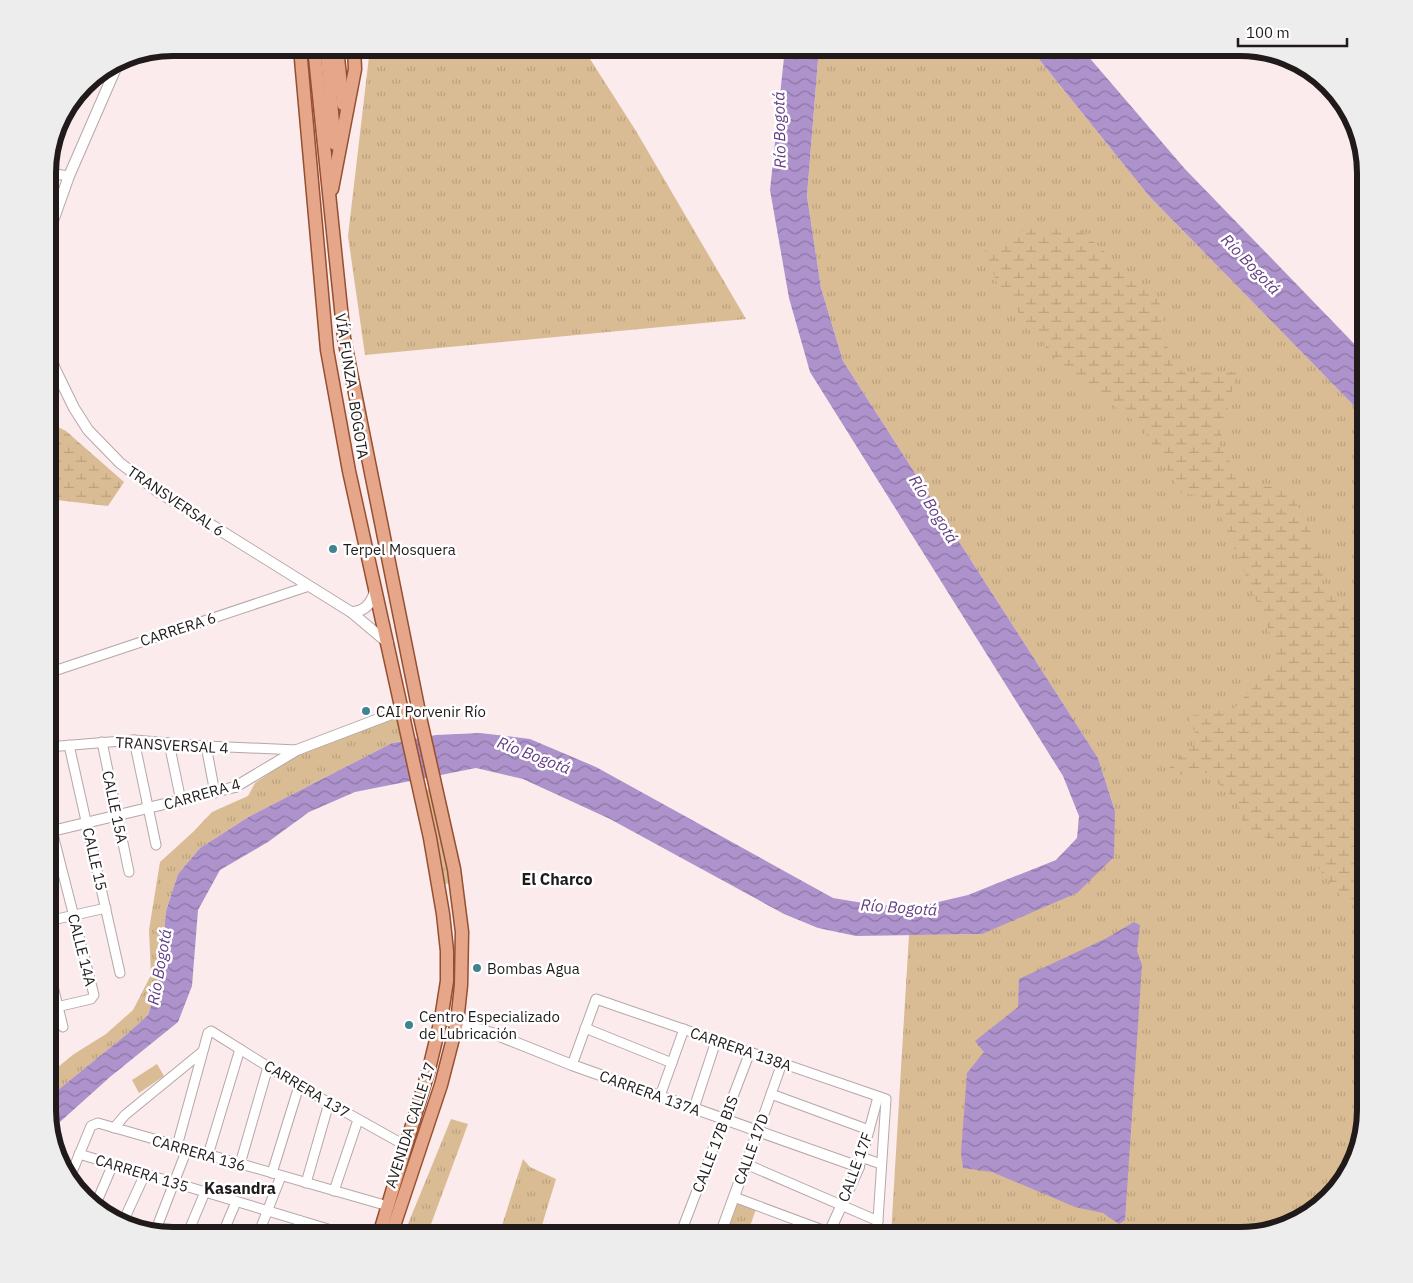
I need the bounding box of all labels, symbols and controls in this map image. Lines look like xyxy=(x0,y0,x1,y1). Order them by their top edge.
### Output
scale bar xyxy=(1238,15,1347,47)
text: 100 m xyxy=(1246,23,1290,42)
water label: Río Bogotá xyxy=(768,91,790,169)
water label: Río Bogotá xyxy=(1217,229,1285,299)
street label: VÍA FUNZA - BOGOTA xyxy=(331,312,373,461)
street label: TRANSVERSAL 6 xyxy=(124,462,228,540)
water label: Río Bogotá xyxy=(905,471,963,547)
place label: Terpel Mosquera xyxy=(343,540,456,559)
marker: Terpel Mosquera xyxy=(327,543,339,555)
street label: CARRERA 6 xyxy=(138,608,218,650)
place label: CAI Porvenir Río xyxy=(376,702,486,721)
marker: CAI Porvenir Río xyxy=(360,705,372,717)
water label: Río Bogotá xyxy=(495,732,573,778)
street label: TRANSVERSAL 4 xyxy=(115,733,229,757)
street label: CALLE 15A xyxy=(98,769,132,845)
street label: CARRERA 4 xyxy=(162,774,242,814)
street label: CALLE 15 xyxy=(79,826,111,892)
district label: El Charco xyxy=(522,869,593,889)
water label: Río Bogotá xyxy=(860,894,938,920)
street label: CALLE 14A xyxy=(64,912,100,988)
water label: Río Bogotá xyxy=(142,927,176,1007)
place label: Bombas Agua xyxy=(487,959,580,978)
marker: Bombas Agua xyxy=(471,962,483,974)
place label: Centro Especializado de Lubricación xyxy=(419,1007,560,1043)
marker: Centro Especializado de Lubricación xyxy=(403,1019,415,1031)
street label: CARRERA 138A xyxy=(688,1023,795,1075)
street label: CARRERA 137 xyxy=(261,1056,353,1122)
street label: AVENIDA CALLE 17 xyxy=(381,1060,439,1190)
street label: CARRERA 137A xyxy=(597,1066,704,1120)
street label: CALLE 17B BIS xyxy=(688,1093,742,1195)
street label: CALLE 17D xyxy=(729,1111,773,1187)
street label: CALLE 17F xyxy=(834,1130,876,1204)
street label: CARRERA 136 xyxy=(150,1131,248,1175)
street label: CARRERA 135 xyxy=(93,1150,191,1196)
district label: Kasandra xyxy=(204,1178,276,1198)

